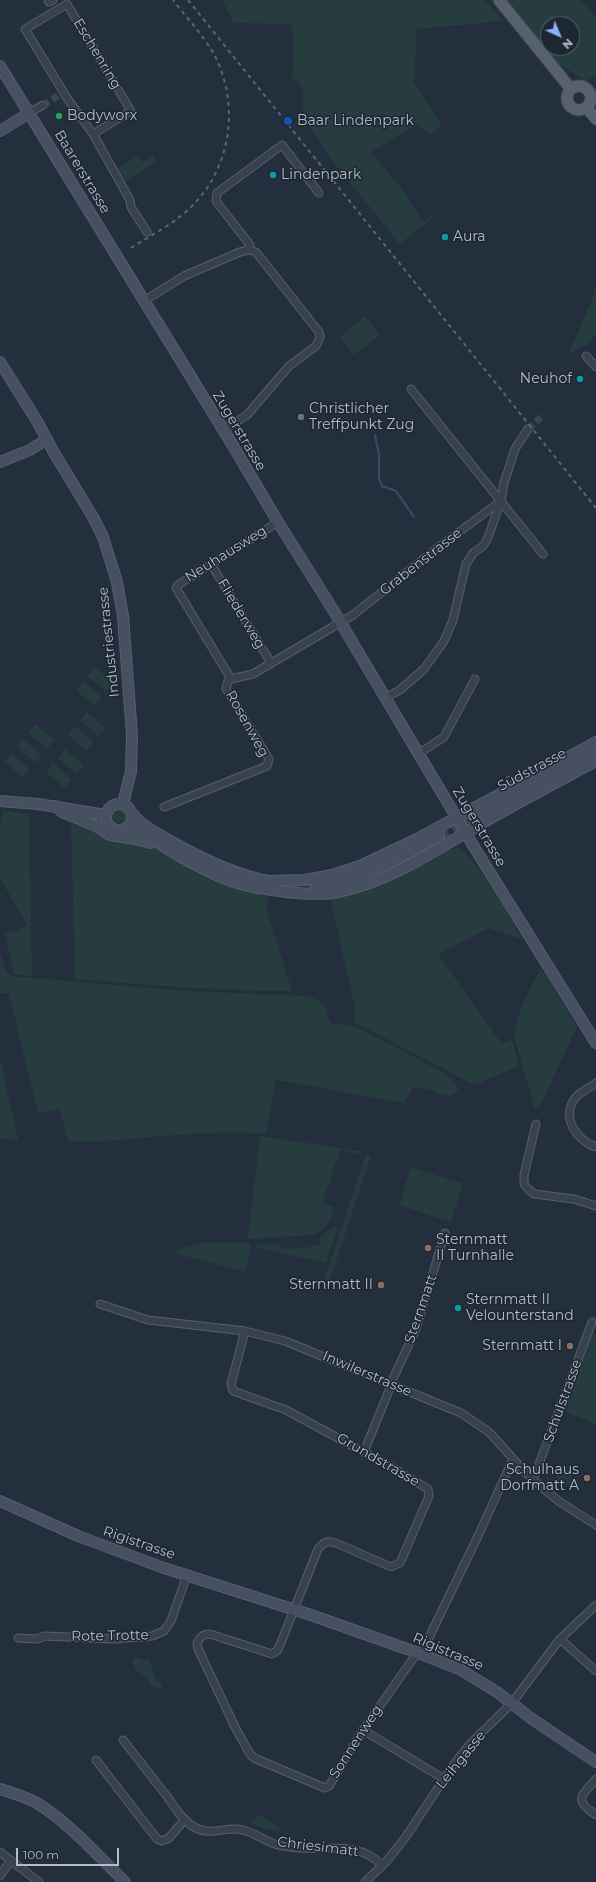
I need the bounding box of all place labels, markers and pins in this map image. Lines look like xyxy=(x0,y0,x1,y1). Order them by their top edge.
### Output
place label: Bodyworx xyxy=(67,108,137,124)
marker: Bodyworx xyxy=(54,111,64,121)
place label: Baar Lindenpark xyxy=(297,113,414,129)
marker: Baar Lindenpark xyxy=(282,115,294,127)
place label: Lindenpark xyxy=(281,167,361,183)
marker: Lindenpark xyxy=(268,170,278,180)
place label: Aura xyxy=(453,229,486,245)
marker: Aura xyxy=(440,232,450,242)
place label: Neuhof xyxy=(520,371,572,387)
marker: Neuhof xyxy=(575,374,585,384)
place label: Christlicher Treffpunkt Zug xyxy=(309,401,414,434)
marker: Christlicher Treffpunkt Zug xyxy=(296,412,306,422)
place label: Sternmatt II Turnhalle xyxy=(436,1232,514,1264)
marker: Sternmatt II Turnhalle xyxy=(423,1243,433,1253)
place label: Sternmatt II xyxy=(289,1277,373,1293)
marker: Sternmatt II xyxy=(376,1280,386,1290)
place label: Sternmatt II Velounterstand xyxy=(466,1292,574,1324)
marker: Sternmatt II Velounterstand xyxy=(453,1303,463,1313)
place label: Sternmatt I xyxy=(482,1338,562,1354)
marker: Sternmatt I xyxy=(565,1341,575,1351)
place label: Schulhaus Dorfmatt A xyxy=(500,1462,579,1494)
marker: Schulhaus Dorfmatt A xyxy=(582,1473,592,1483)

